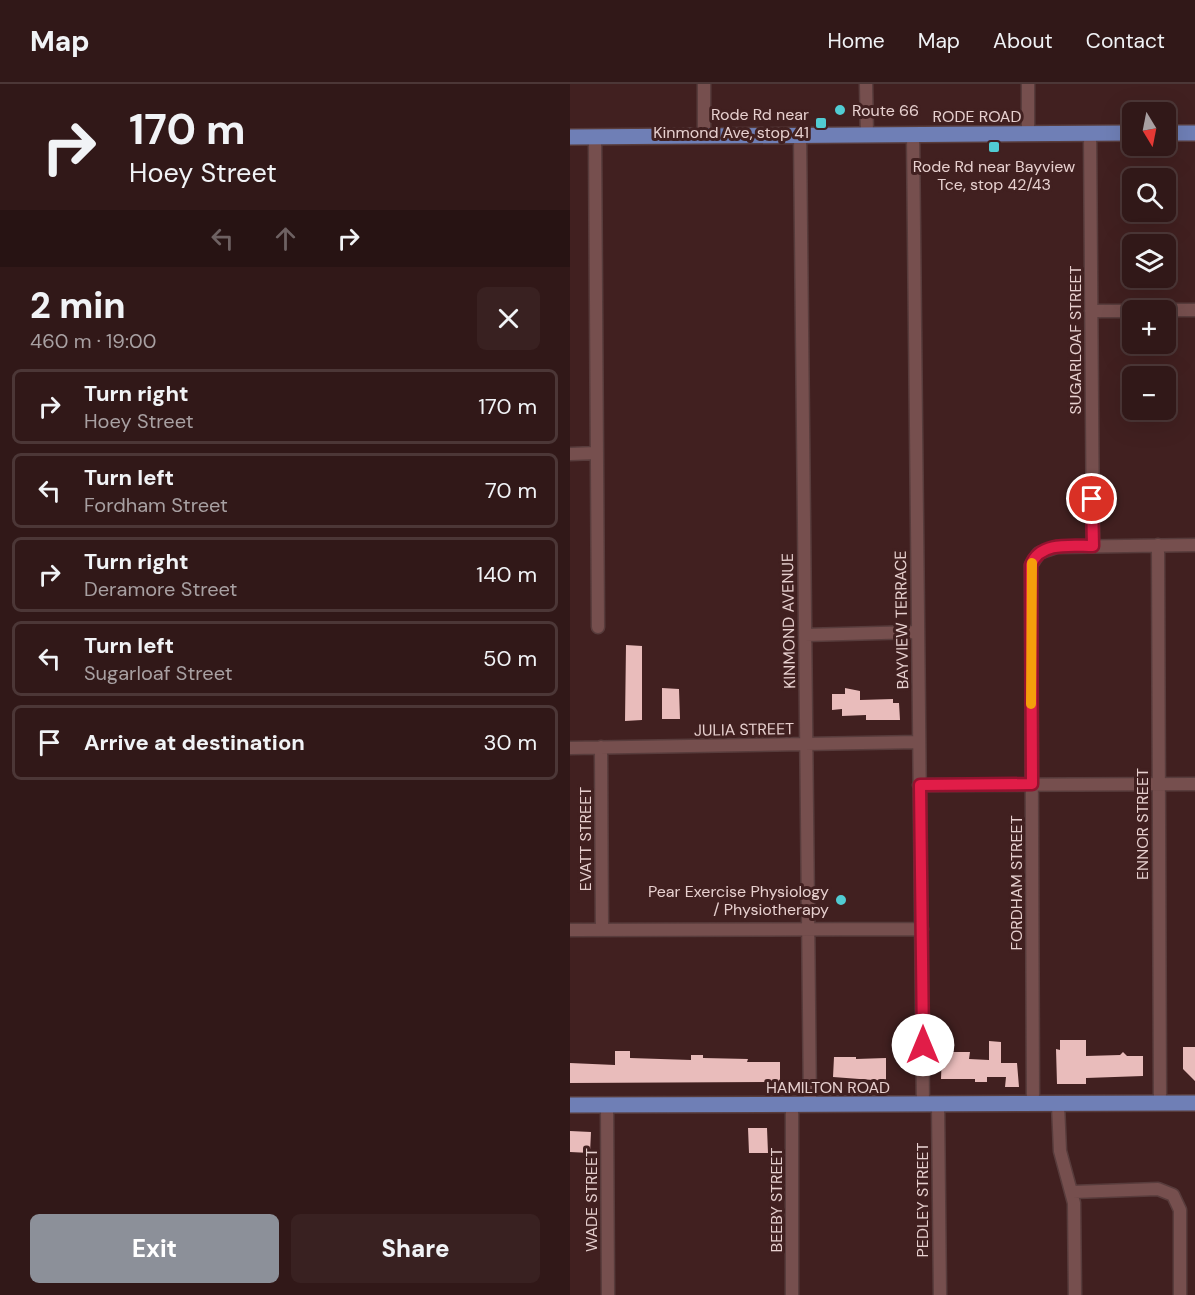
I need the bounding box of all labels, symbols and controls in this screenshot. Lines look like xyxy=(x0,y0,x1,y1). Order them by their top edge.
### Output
text: Map xyxy=(30,23,90,60)
text: Home xyxy=(827,27,885,55)
text: Map xyxy=(918,27,960,55)
text: About xyxy=(993,27,1053,55)
text: Contact xyxy=(1086,27,1165,55)
place label: Route 66 xyxy=(852,100,919,121)
text: 170 m xyxy=(129,102,246,157)
north arrow xyxy=(1122,102,1176,156)
map controls xyxy=(1122,102,1176,420)
marker: Route 66 xyxy=(833,103,847,117)
place label: Rode Rd near Kinmond Ave, stop 41 xyxy=(653,104,809,143)
street label: RODE ROAD xyxy=(933,106,1021,127)
icon: right xyxy=(30,108,108,186)
marker: Rode Rd near Kinmond Ave, stop 41 xyxy=(814,116,828,130)
marker: Rode Rd near Bayview Tce, stop 42/43 xyxy=(987,140,1001,154)
text: Hoey Street xyxy=(129,155,277,190)
place label: Rode Rd near Bayview Tce, stop 42/43 xyxy=(913,156,1075,195)
button: search xyxy=(1122,168,1176,222)
icon: left xyxy=(206,222,239,255)
icon: ahead xyxy=(269,222,302,255)
icon: right xyxy=(332,222,365,255)
button: layers xyxy=(1122,234,1176,288)
street label: SUGARLOAF STREET xyxy=(1065,265,1086,414)
text: 2 min xyxy=(30,282,126,329)
button: close xyxy=(477,287,540,350)
button: + xyxy=(1122,300,1176,354)
text: 460 m · 19:00 xyxy=(30,328,156,354)
button: − xyxy=(1122,366,1176,420)
text: Turn right xyxy=(84,379,189,408)
icon: right xyxy=(33,390,66,423)
text: 170 m xyxy=(478,392,537,421)
text: Hoey Street xyxy=(84,408,194,434)
text: Turn left xyxy=(84,463,174,492)
pin xyxy=(1066,473,1117,524)
icon: left xyxy=(33,474,66,507)
text: 70 m xyxy=(485,476,537,505)
icon: arrive xyxy=(1075,482,1108,515)
text: Fordham Street xyxy=(84,492,228,518)
text: Turn right xyxy=(84,547,189,576)
street label: BAYVIEW TERRACE xyxy=(890,550,913,690)
street label: KINMOND AVENUE xyxy=(777,553,800,689)
icon: right xyxy=(33,558,66,591)
text: 140 m xyxy=(476,560,537,589)
text: Deramore Street xyxy=(84,576,237,602)
text: Turn left xyxy=(84,631,174,660)
icon: left xyxy=(33,642,66,675)
text: 50 m xyxy=(483,644,537,673)
text: Sugarloaf Street xyxy=(84,660,233,686)
street label: JULIA STREET xyxy=(694,718,794,741)
icon: arrive xyxy=(33,726,66,759)
text: Arrive at destination xyxy=(84,728,305,757)
text: 30 m xyxy=(483,728,537,757)
street label: ENNOR STREET xyxy=(1132,768,1153,880)
street label: EVATT STREET xyxy=(575,787,596,891)
street label: FORDHAM STREET xyxy=(1006,815,1027,951)
place label: Pear Exercise Physiology / Physiotherapy xyxy=(648,881,829,920)
marker: Pear Exercise Physiology / Physiotherapy xyxy=(834,893,848,907)
position arrow xyxy=(891,1013,955,1077)
street label: HAMILTON ROAD xyxy=(766,1077,890,1098)
street label: PEDLEY STREET xyxy=(912,1143,933,1257)
street label: BEEBY STREET xyxy=(766,1147,787,1252)
street label: WADE STREET xyxy=(581,1148,602,1252)
button: Exit xyxy=(30,1214,279,1283)
button: Share xyxy=(291,1214,540,1283)

